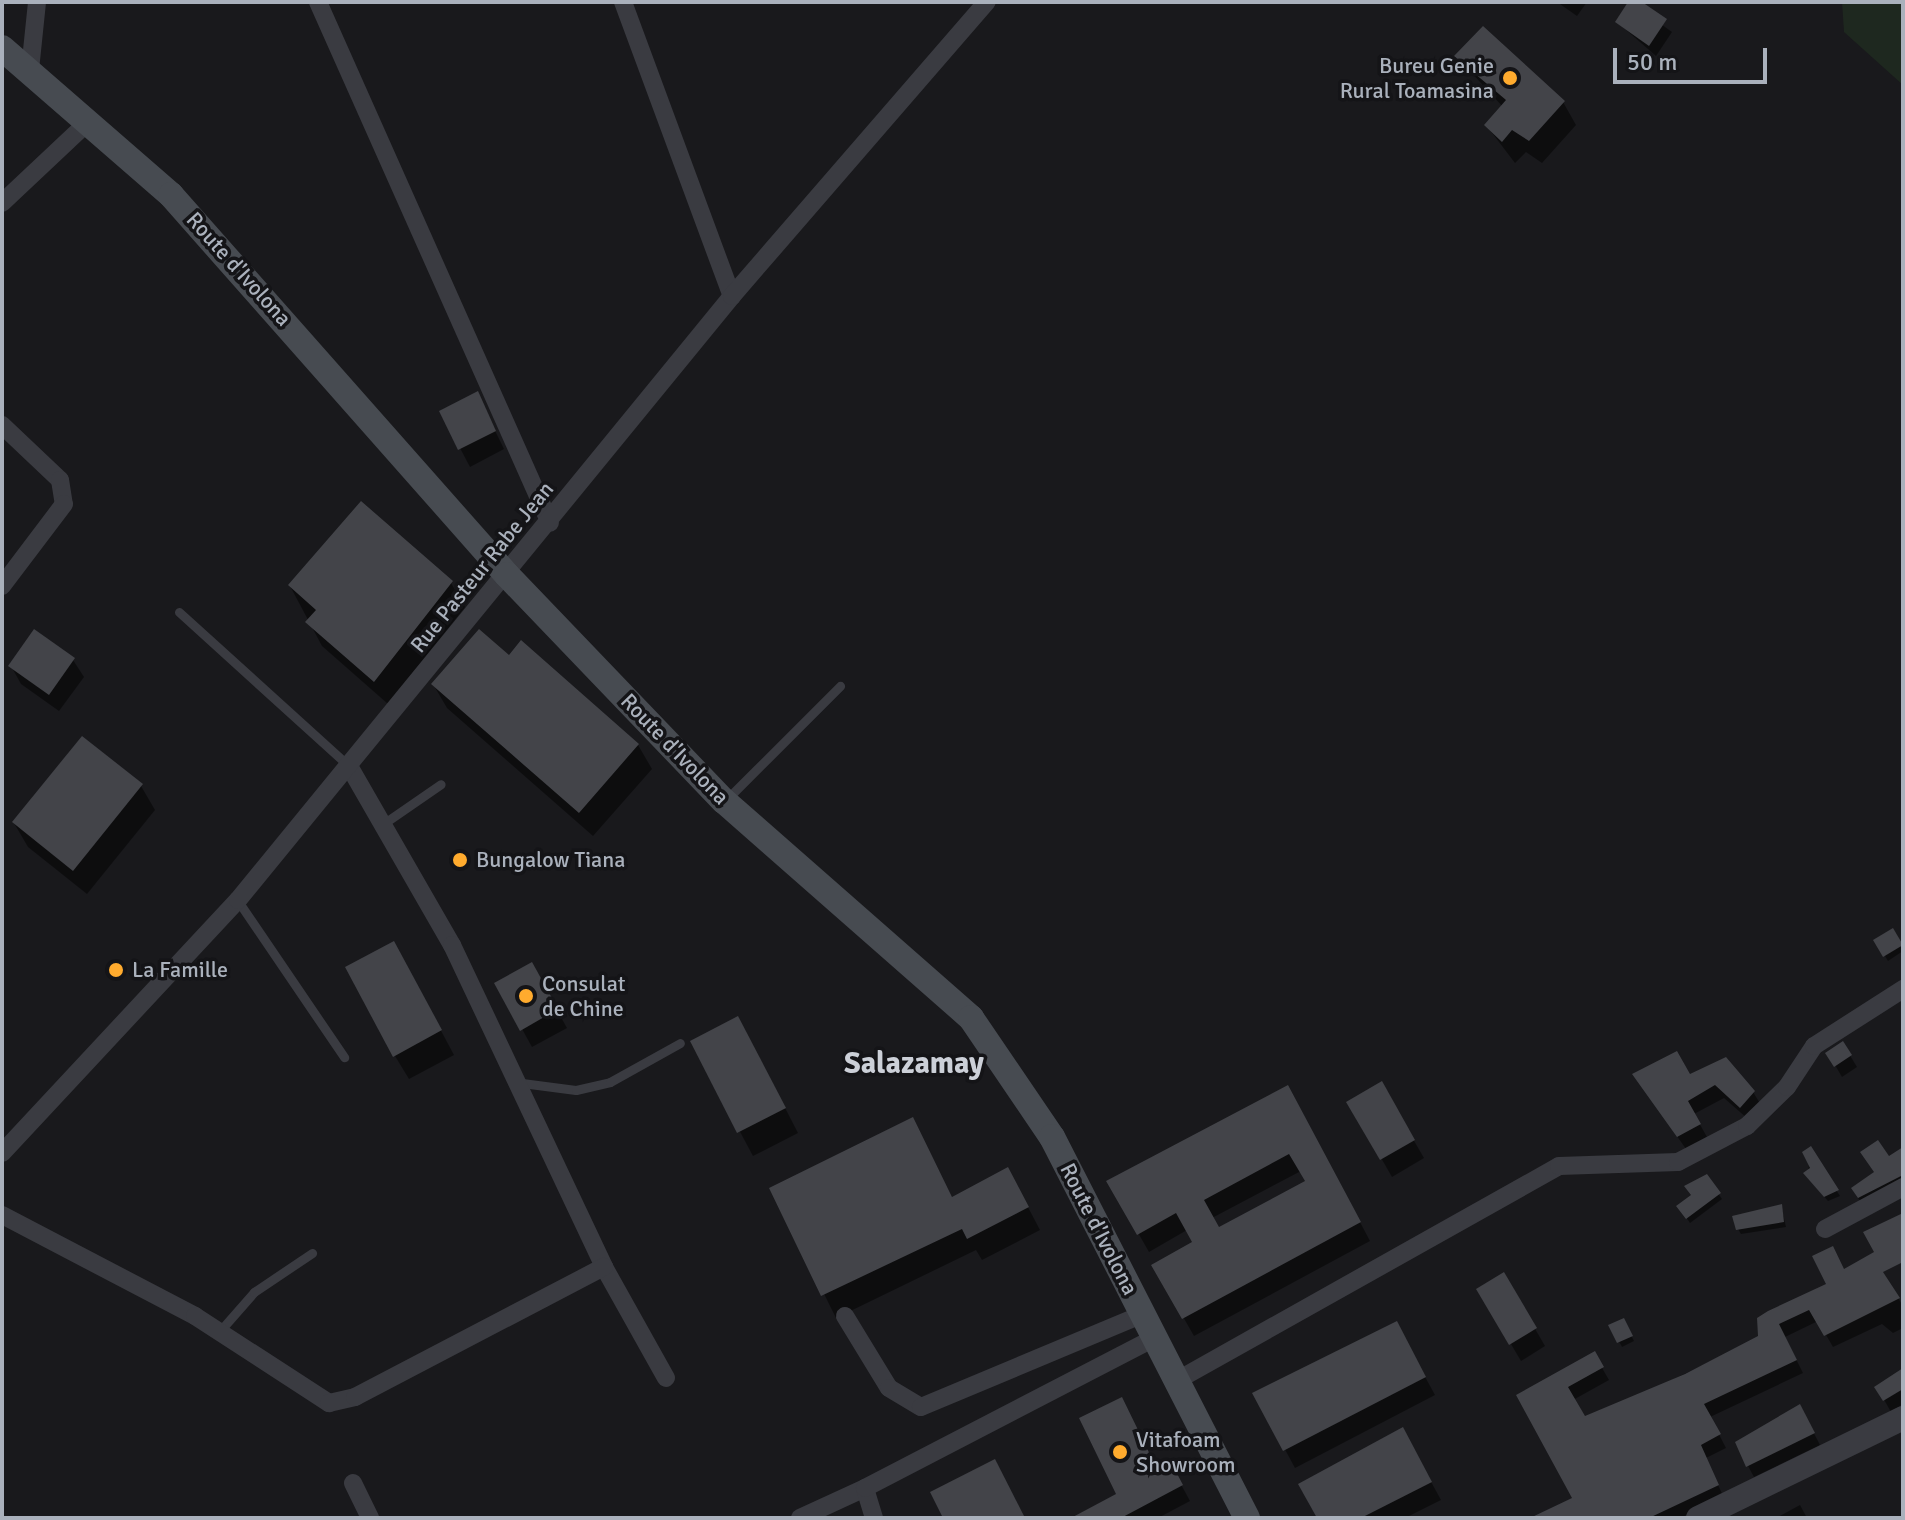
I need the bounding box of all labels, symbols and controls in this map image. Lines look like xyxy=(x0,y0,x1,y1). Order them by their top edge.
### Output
scale bar xyxy=(1617,32,1771,82)
text: 50 m xyxy=(1627,47,1677,77)
place label: Bureu Genie Rural Toamasina xyxy=(1340,52,1494,104)
marker: Bureu Genie Rural Toamasina xyxy=(1501,69,1519,87)
street label: Route d'Ivolona xyxy=(181,207,297,331)
street label: Rue Pasteur Rabe Jean xyxy=(405,476,559,658)
street label: Route d'Ivolona xyxy=(615,688,735,810)
place label: Bungalow Tiana xyxy=(476,847,625,873)
marker: Bungalow Tiana xyxy=(451,851,469,869)
place label: La Famille xyxy=(132,957,228,983)
marker: La Famille xyxy=(107,961,125,979)
place label: Consulat de Chine xyxy=(542,970,625,1022)
marker: Consulat de Chine xyxy=(517,987,535,1005)
district label: Salazamay xyxy=(844,1046,984,1082)
street label: Route d'Ivolona xyxy=(1054,1159,1144,1299)
place label: Vitafoam Showroom xyxy=(1136,1426,1235,1478)
marker: Vitafoam Showroom xyxy=(1111,1443,1129,1461)

